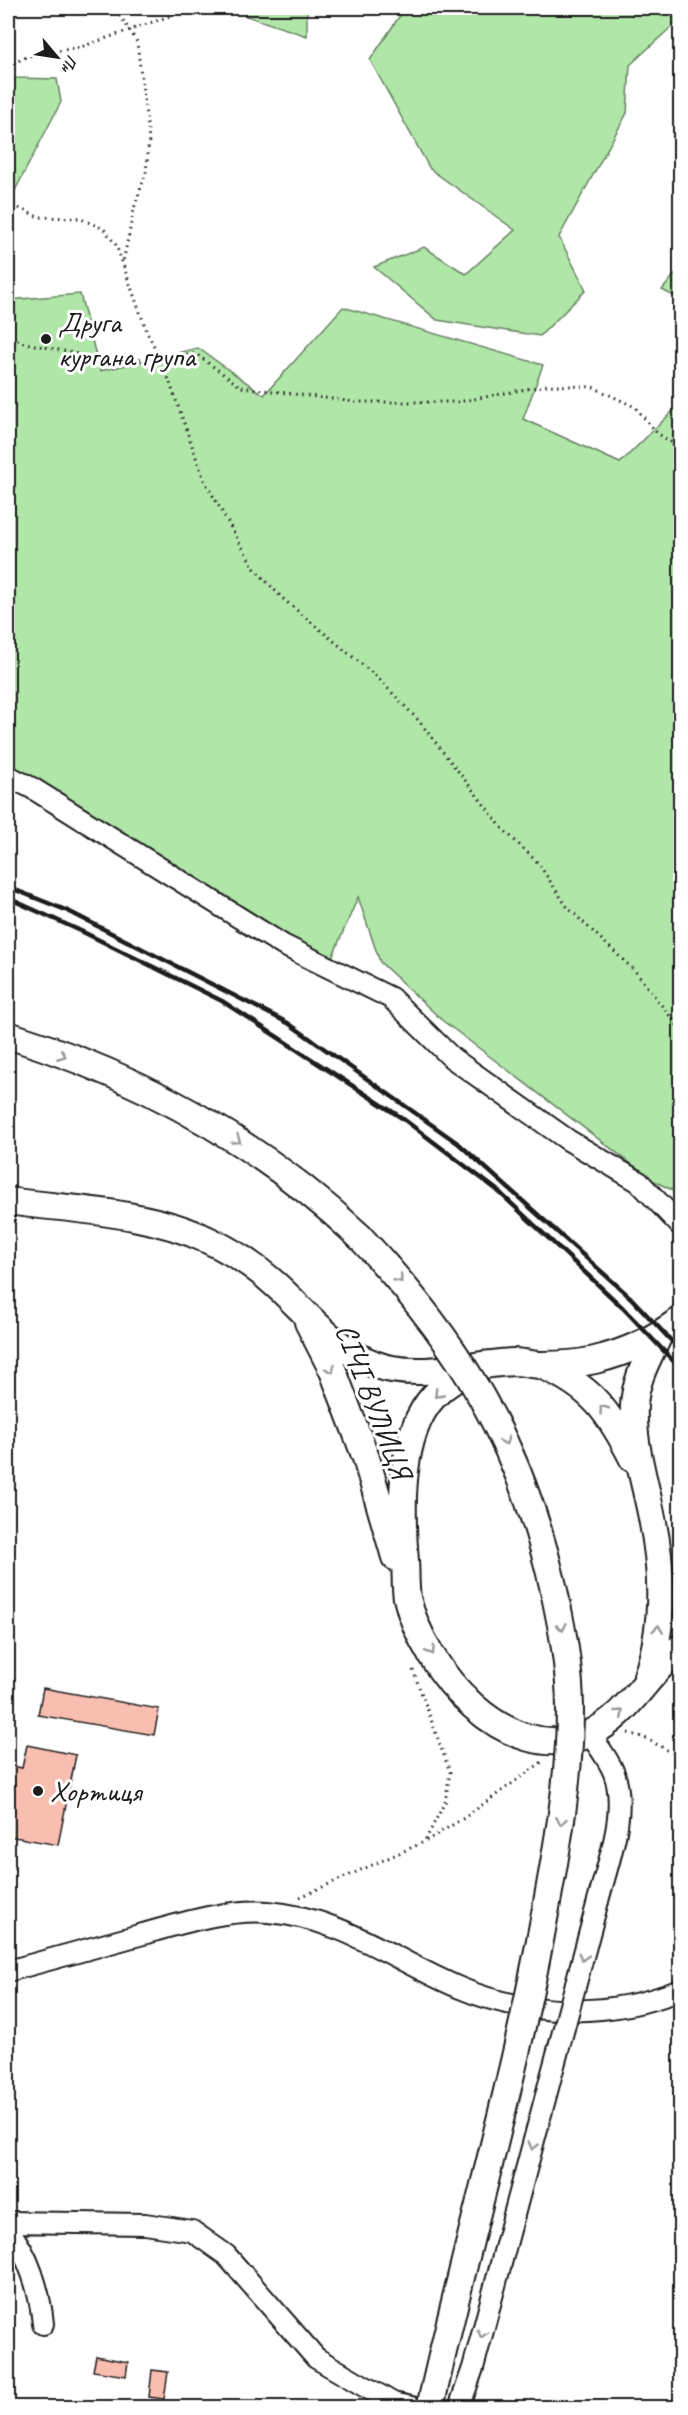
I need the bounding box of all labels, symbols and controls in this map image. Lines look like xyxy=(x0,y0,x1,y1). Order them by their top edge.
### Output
north arrow xyxy=(27,27,87,87)
text: Пн xyxy=(56,52,82,77)
place label: Друга кургана група xyxy=(58,303,197,375)
marker: Друга кургана група xyxy=(39,332,53,346)
one-way arrow xyxy=(56,1048,67,1060)
one-way arrow xyxy=(231,1133,242,1144)
one-way arrow xyxy=(391,1272,402,1283)
street label: СІЧІ ВУЛИЦЯ xyxy=(327,1318,422,1488)
one-way arrow xyxy=(324,1362,336,1373)
one-way arrow xyxy=(434,1386,445,1397)
one-way arrow xyxy=(599,1405,610,1416)
one-way arrow xyxy=(498,1435,510,1446)
one-way arrow xyxy=(555,1622,568,1632)
one-way arrow xyxy=(652,1624,664,1633)
one-way arrow xyxy=(423,1645,435,1655)
one-way arrow xyxy=(613,1709,624,1720)
place label: Хортиця xyxy=(50,1772,144,1810)
marker: Хортиця xyxy=(31,1784,45,1798)
one-way arrow xyxy=(556,1817,568,1826)
one-way arrow xyxy=(578,1952,591,1962)
one-way arrow xyxy=(528,2141,541,2151)
one-way arrow xyxy=(477,2329,490,2339)

